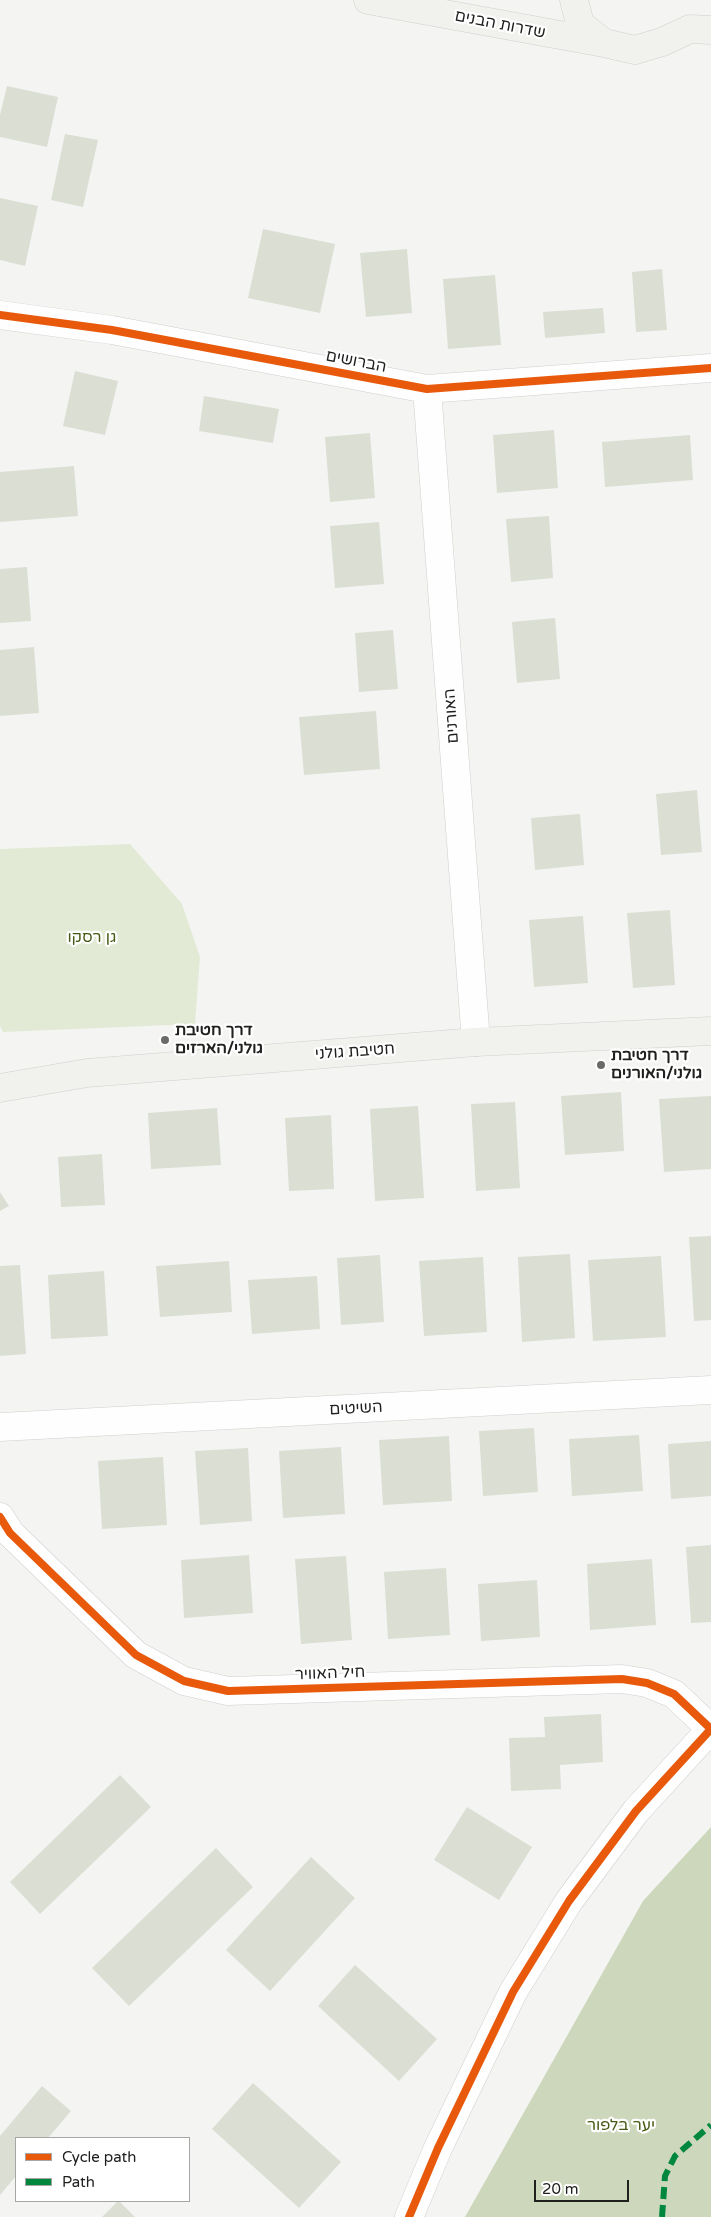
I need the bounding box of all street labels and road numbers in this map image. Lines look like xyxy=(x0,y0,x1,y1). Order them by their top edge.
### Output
street label: שדרות הבנים xyxy=(453,7,547,43)
street label: הברושים xyxy=(324,347,388,377)
street label: האורנים xyxy=(441,688,463,744)
street label: חטיבת גולני xyxy=(314,1040,396,1064)
street label: השיטים xyxy=(329,1398,383,1420)
street label: חיל האוויר xyxy=(294,1663,366,1685)

